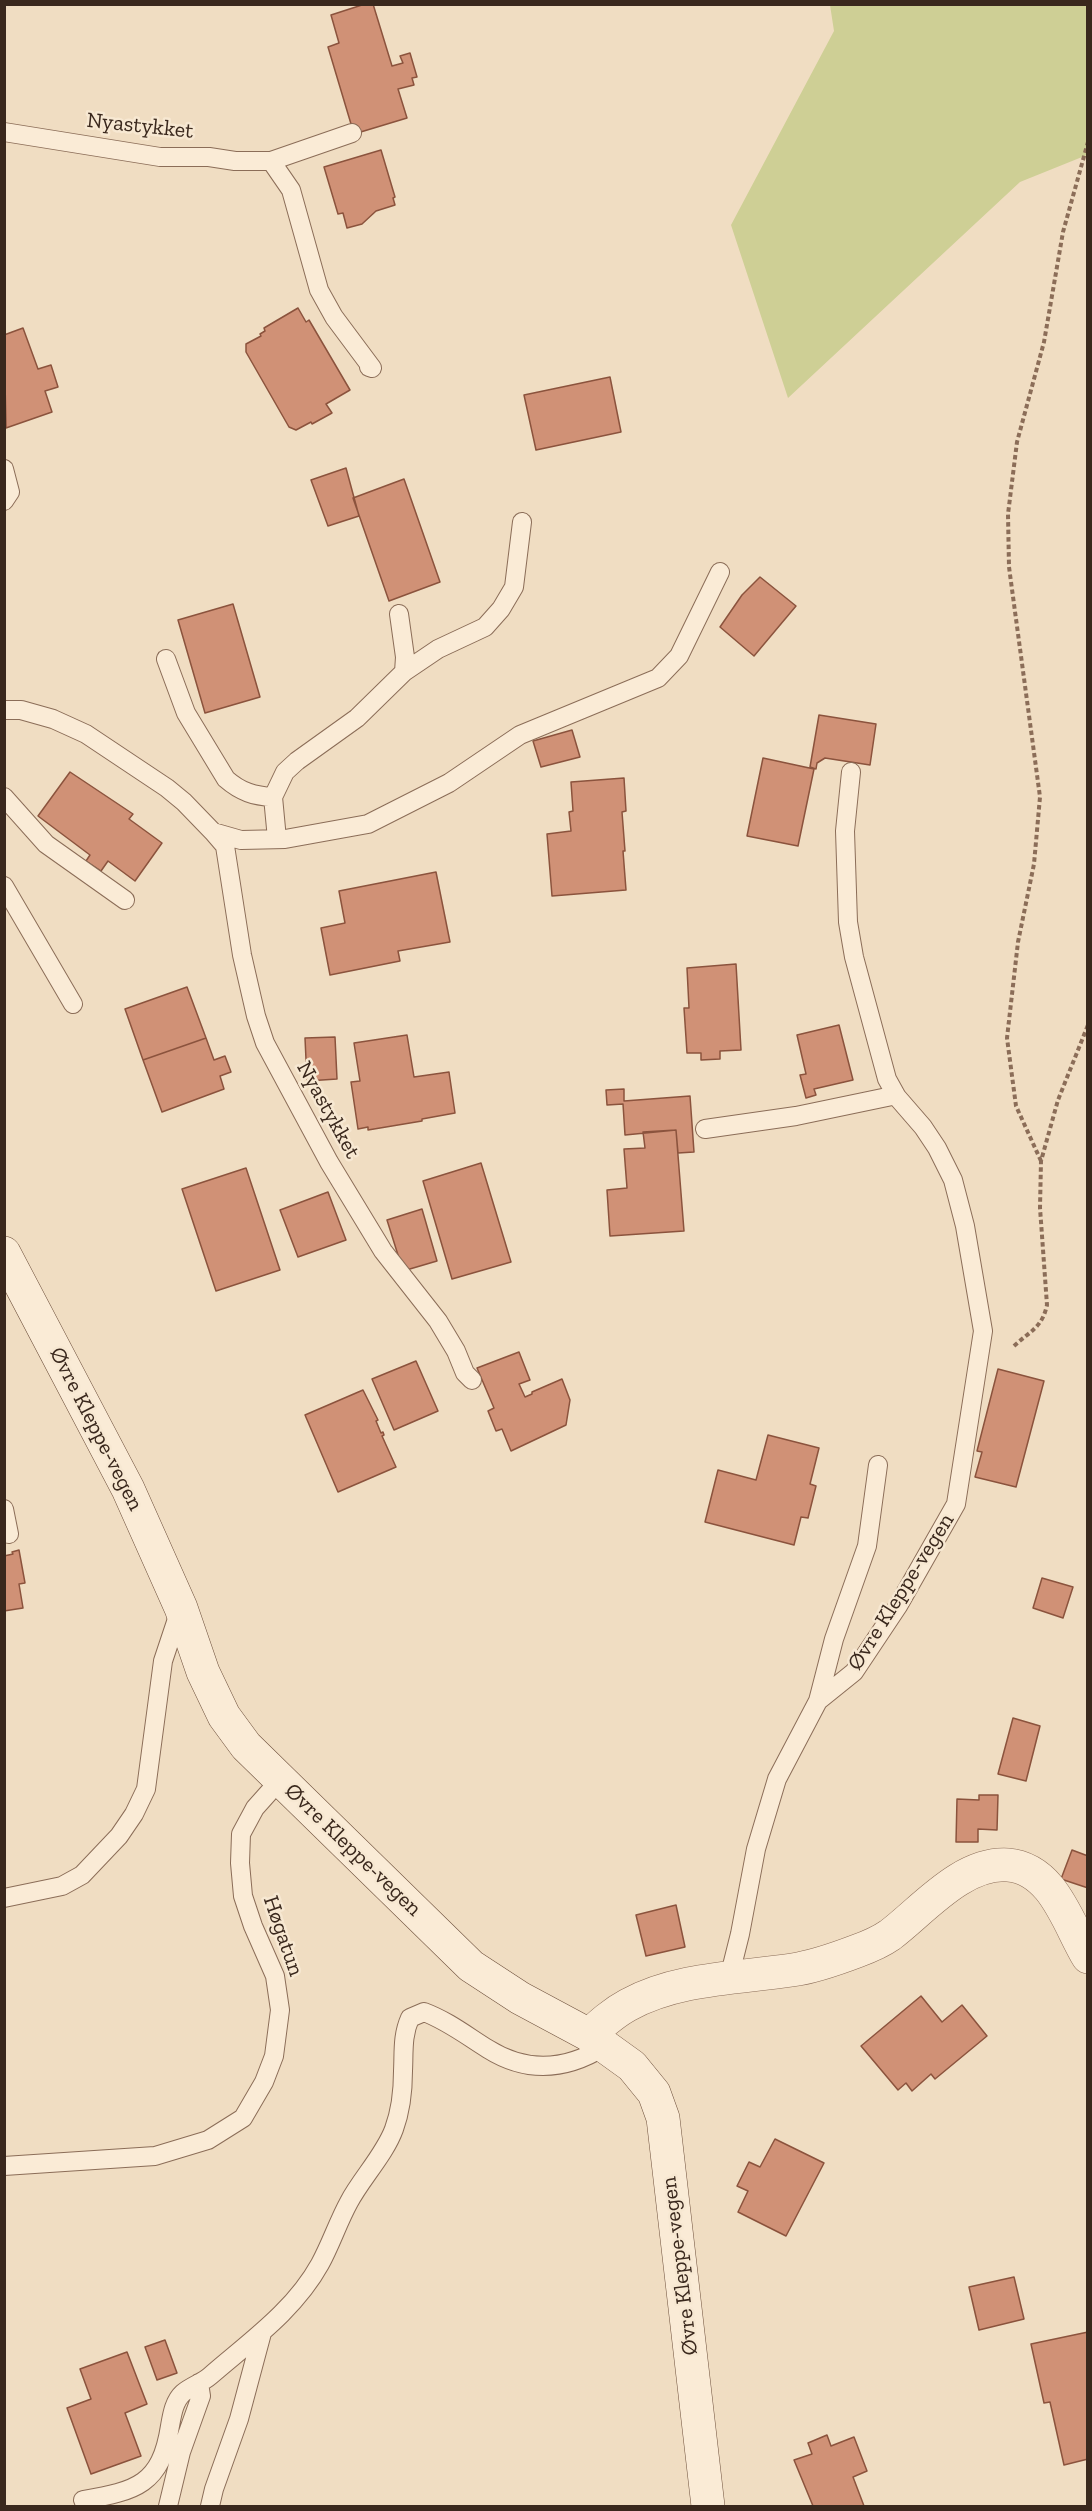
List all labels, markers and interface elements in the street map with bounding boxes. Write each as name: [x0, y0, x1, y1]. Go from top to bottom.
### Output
street label: Nyastykket: [85, 107, 195, 145]
street label: Nyastykket: [290, 1057, 366, 1163]
street label: Øvre Kleppe-vegen: [43, 1343, 149, 1515]
street label: Øvre Kleppe-vegen: [842, 1509, 960, 1675]
street label: Øvre Kleppe-vegen: [279, 1778, 427, 1922]
street label: Høgatun: [257, 1892, 309, 1980]
street label: Øvre Kleppe-vegen: [656, 2175, 704, 2357]

